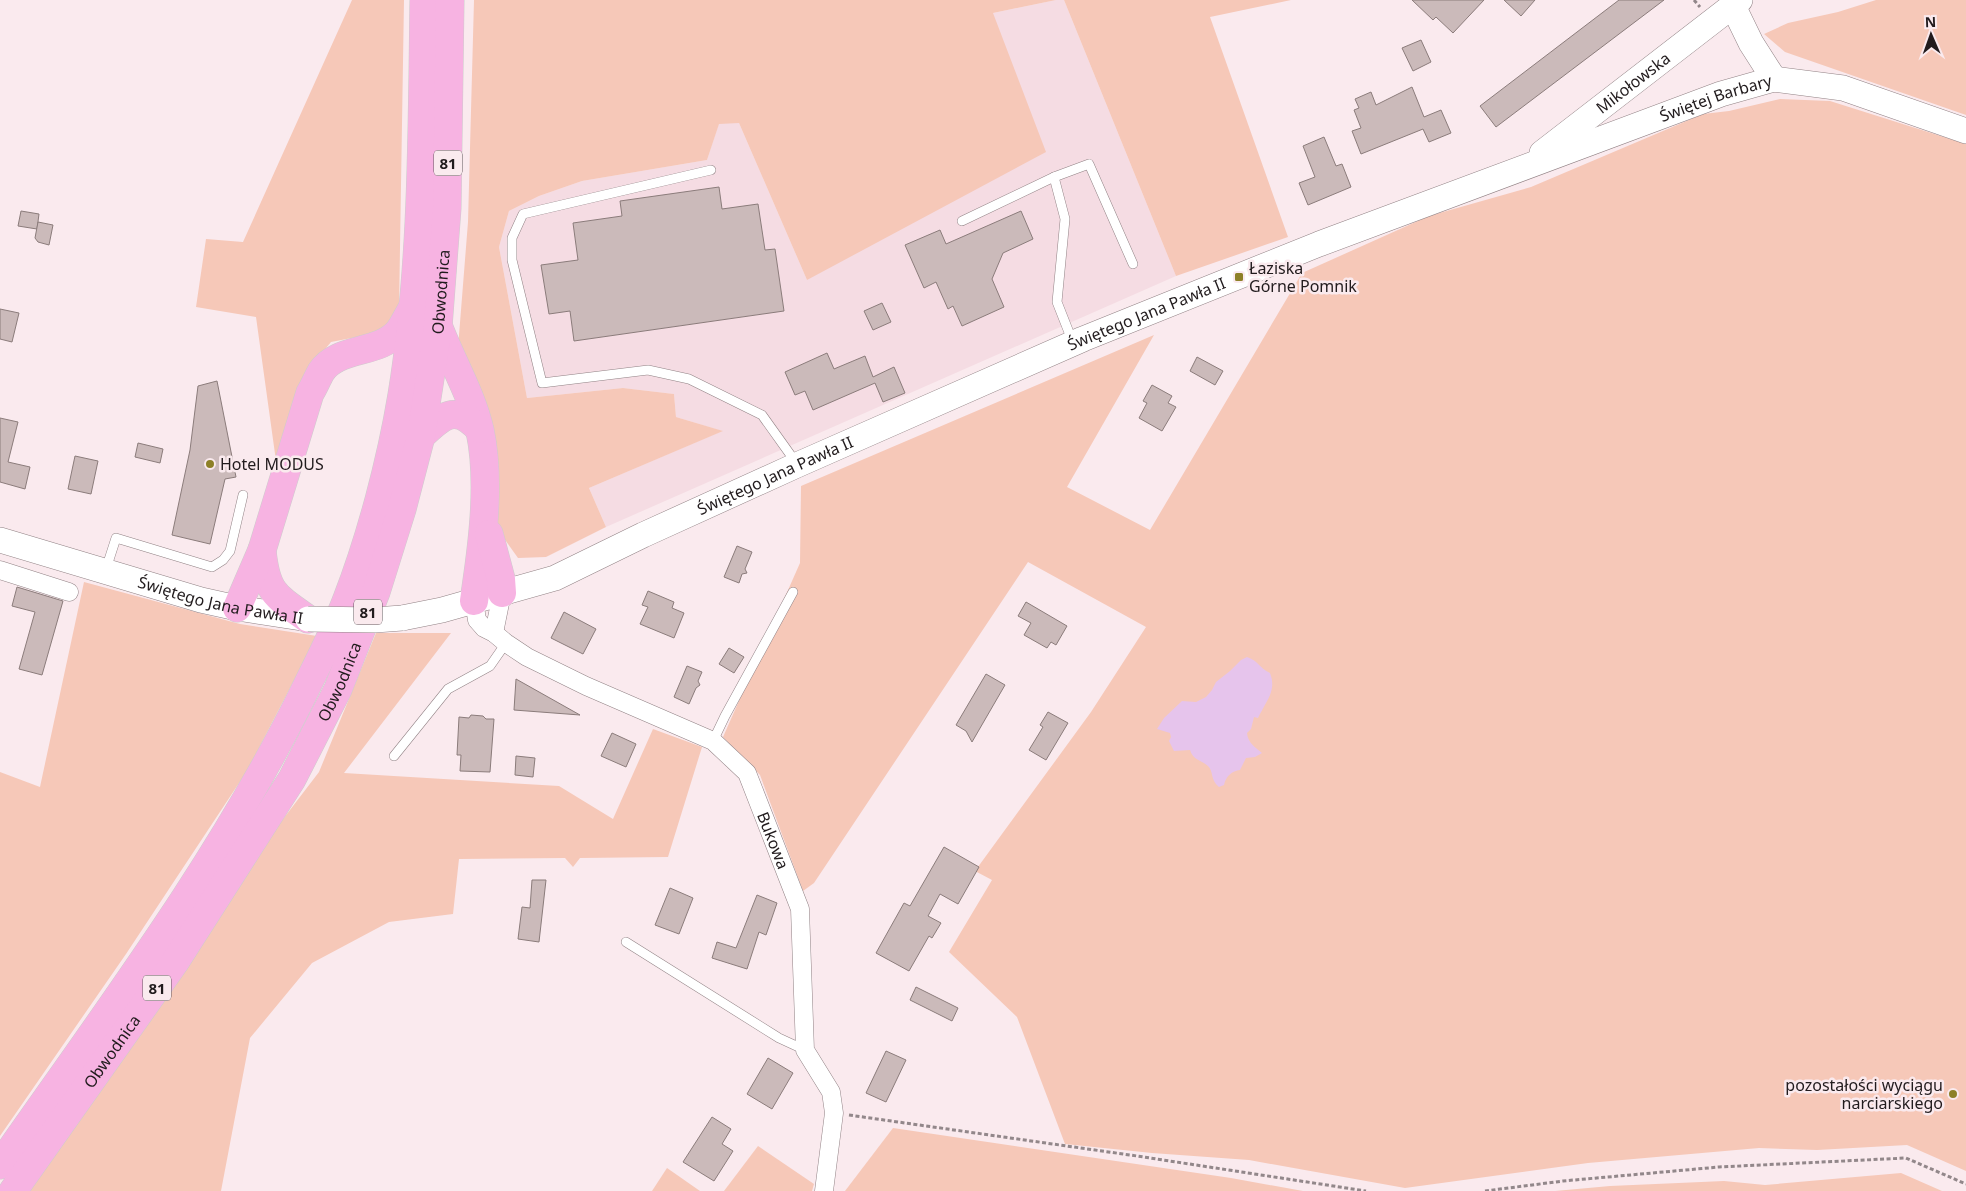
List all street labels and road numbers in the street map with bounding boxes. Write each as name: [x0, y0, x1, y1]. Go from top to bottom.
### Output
street label: Mikołowska: [1591, 47, 1675, 118]
street label: Świętej Barbary: [1656, 69, 1775, 127]
road number: 81: [434, 150, 462, 176]
street label: Obwodnica: [426, 249, 455, 336]
street label: Świętego Jana Pawła II: [1064, 272, 1229, 356]
street label: Świętego Jana Pawła II: [693, 431, 856, 520]
street label: Świętego Jana Pawła II: [135, 571, 305, 629]
road number: 81: [354, 600, 382, 624]
street label: Obwodnica: [312, 639, 366, 725]
street label: Bukowa: [752, 808, 794, 872]
road number: 81: [143, 976, 171, 1000]
street label: Obwodnica: [78, 1010, 145, 1092]

